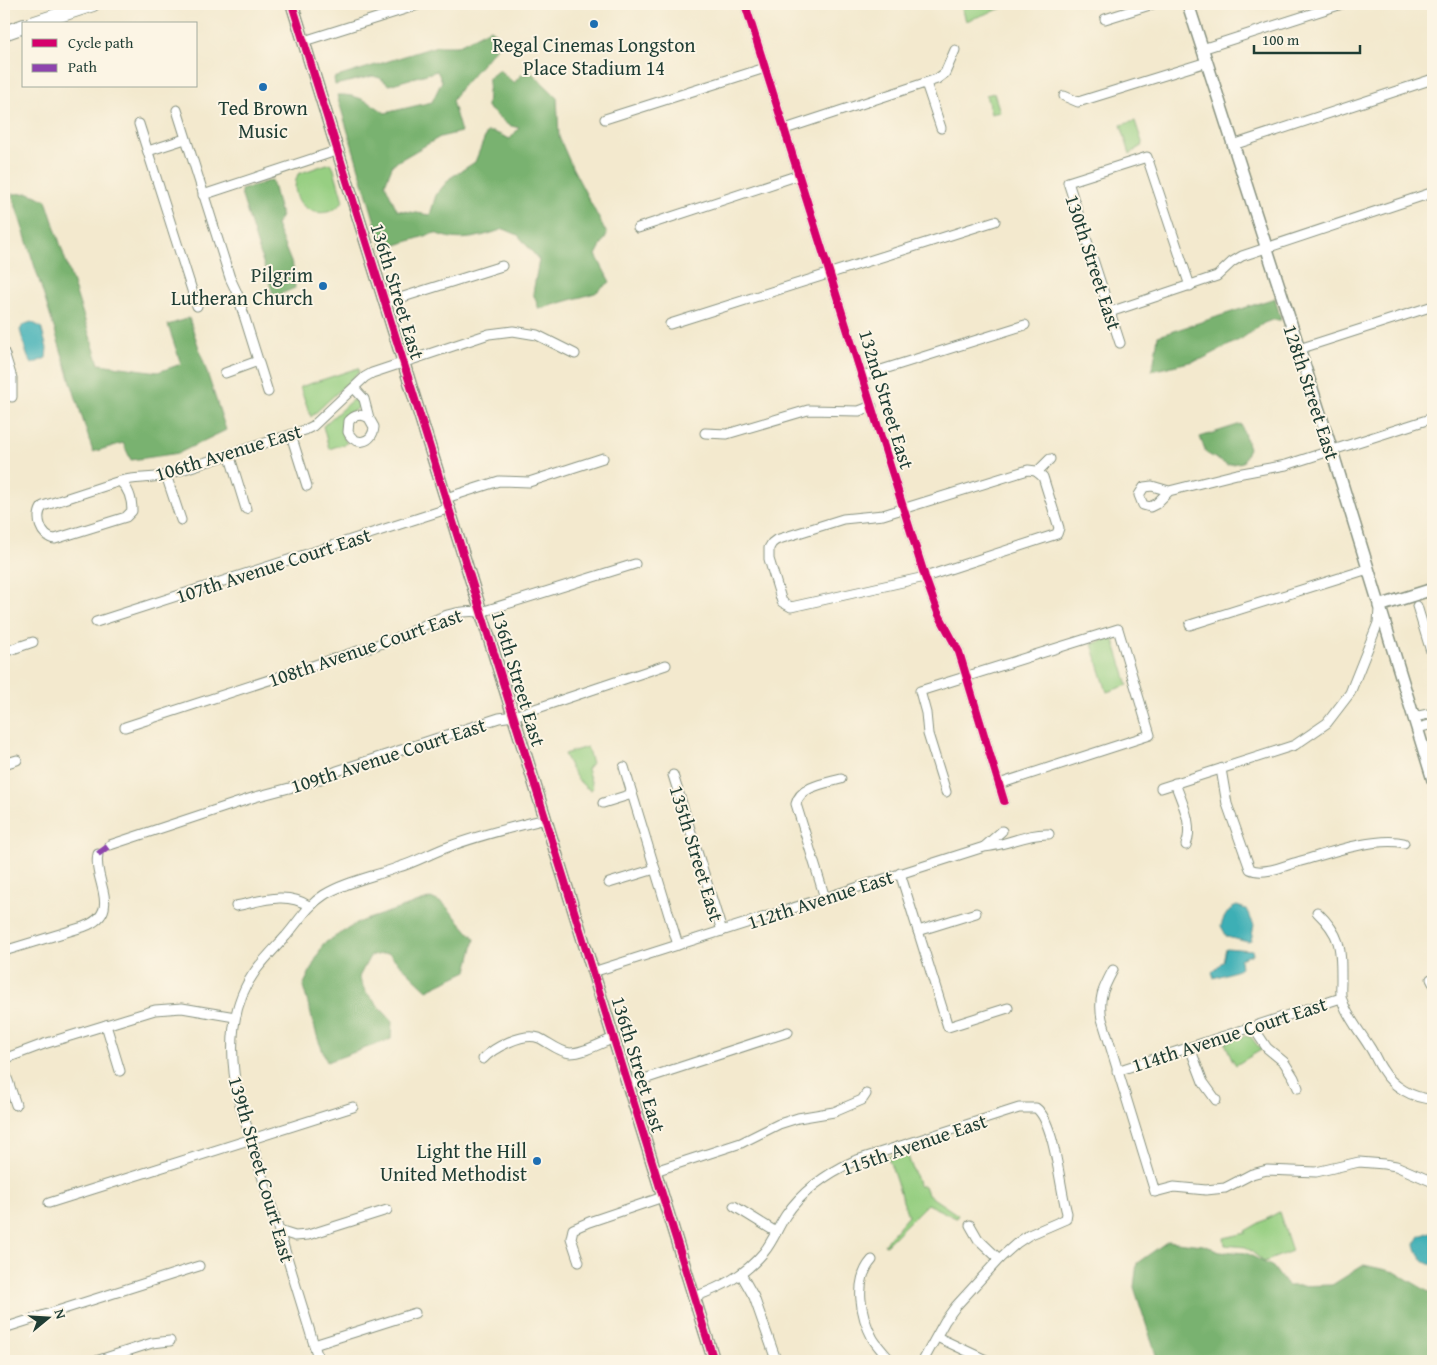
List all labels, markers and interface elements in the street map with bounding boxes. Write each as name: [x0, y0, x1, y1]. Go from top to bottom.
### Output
marker: Regal Cinemas Longston Place Stadium 14: [588, 18, 600, 30]
legend: [22, 22, 198, 88]
scale bar: [1254, 22, 1361, 54]
text: 100 m: [1262, 29, 1300, 50]
place label: Regal Cinemas Longston Place Stadium 14: [492, 30, 696, 82]
text: Cycle path: [68, 32, 134, 53]
text: Path: [68, 56, 97, 77]
marker: Ted Brown Music: [257, 81, 269, 93]
place label: Ted Brown Music: [218, 93, 308, 145]
street label: 130th Street East: [1058, 190, 1130, 334]
street label: 136th Street East: [363, 219, 433, 363]
place label: Pilgrim Lutheran Church: [171, 260, 314, 312]
marker: Pilgrim Lutheran Church: [317, 280, 329, 292]
street label: 128th Street East: [1276, 320, 1348, 464]
street label: 132nd Street East: [852, 326, 922, 472]
street label: 106th Avenue East: [151, 416, 305, 488]
street label: 107th Avenue Court East: [172, 520, 374, 610]
street label: 108th Avenue Court East: [264, 600, 466, 694]
street label: 136th Street East: [484, 606, 554, 750]
street label: 109th Avenue Court East: [287, 710, 489, 800]
street label: 135th Street East: [662, 781, 732, 925]
street label: 112th Avenue East: [743, 862, 897, 936]
street label: 114th Avenue Court East: [1128, 989, 1330, 1079]
street label: 136th Street East: [604, 992, 674, 1136]
street label: 139th Street Court East: [221, 1072, 303, 1266]
street label: 115th Avenue East: [837, 1106, 991, 1182]
place label: Light the Hill United Methodist: [380, 1136, 527, 1188]
marker: Light the Hill United Methodist: [531, 1155, 543, 1167]
north arrow: [22, 1292, 72, 1342]
text: N: [49, 1306, 72, 1322]

